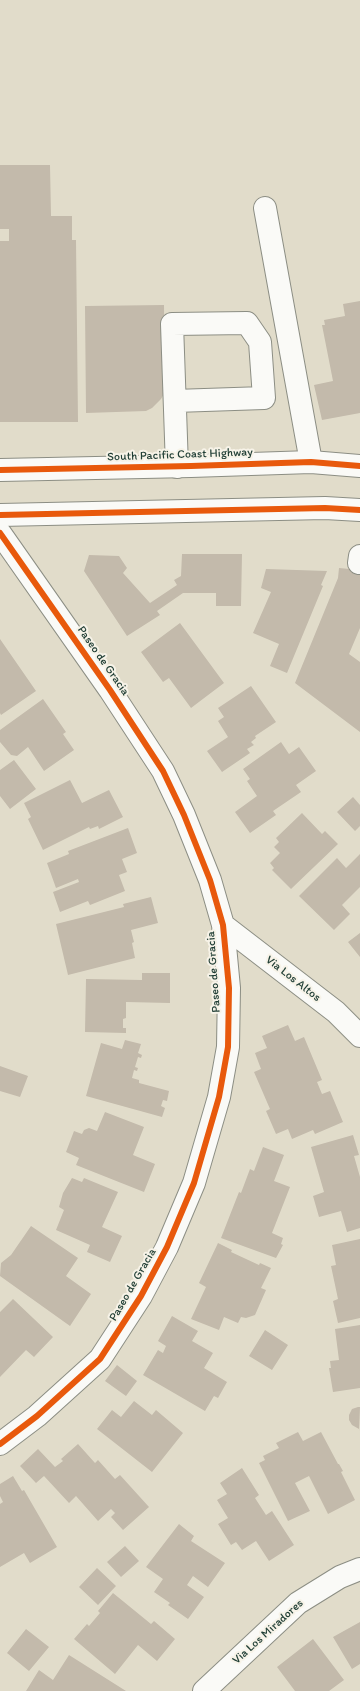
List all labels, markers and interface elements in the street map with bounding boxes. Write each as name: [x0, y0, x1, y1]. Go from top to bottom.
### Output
street label: South Pacific Coast Highway: [107, 445, 253, 465]
street label: Paseo de Gracia: [74, 623, 132, 699]
street label: Paseo de Gracia: [204, 931, 224, 1013]
street label: Via Los Altos: [263, 953, 323, 1005]
street label: Paseo de Gracia: [106, 1246, 160, 1324]
street label: Via Los Miradores: [230, 1596, 306, 1668]

